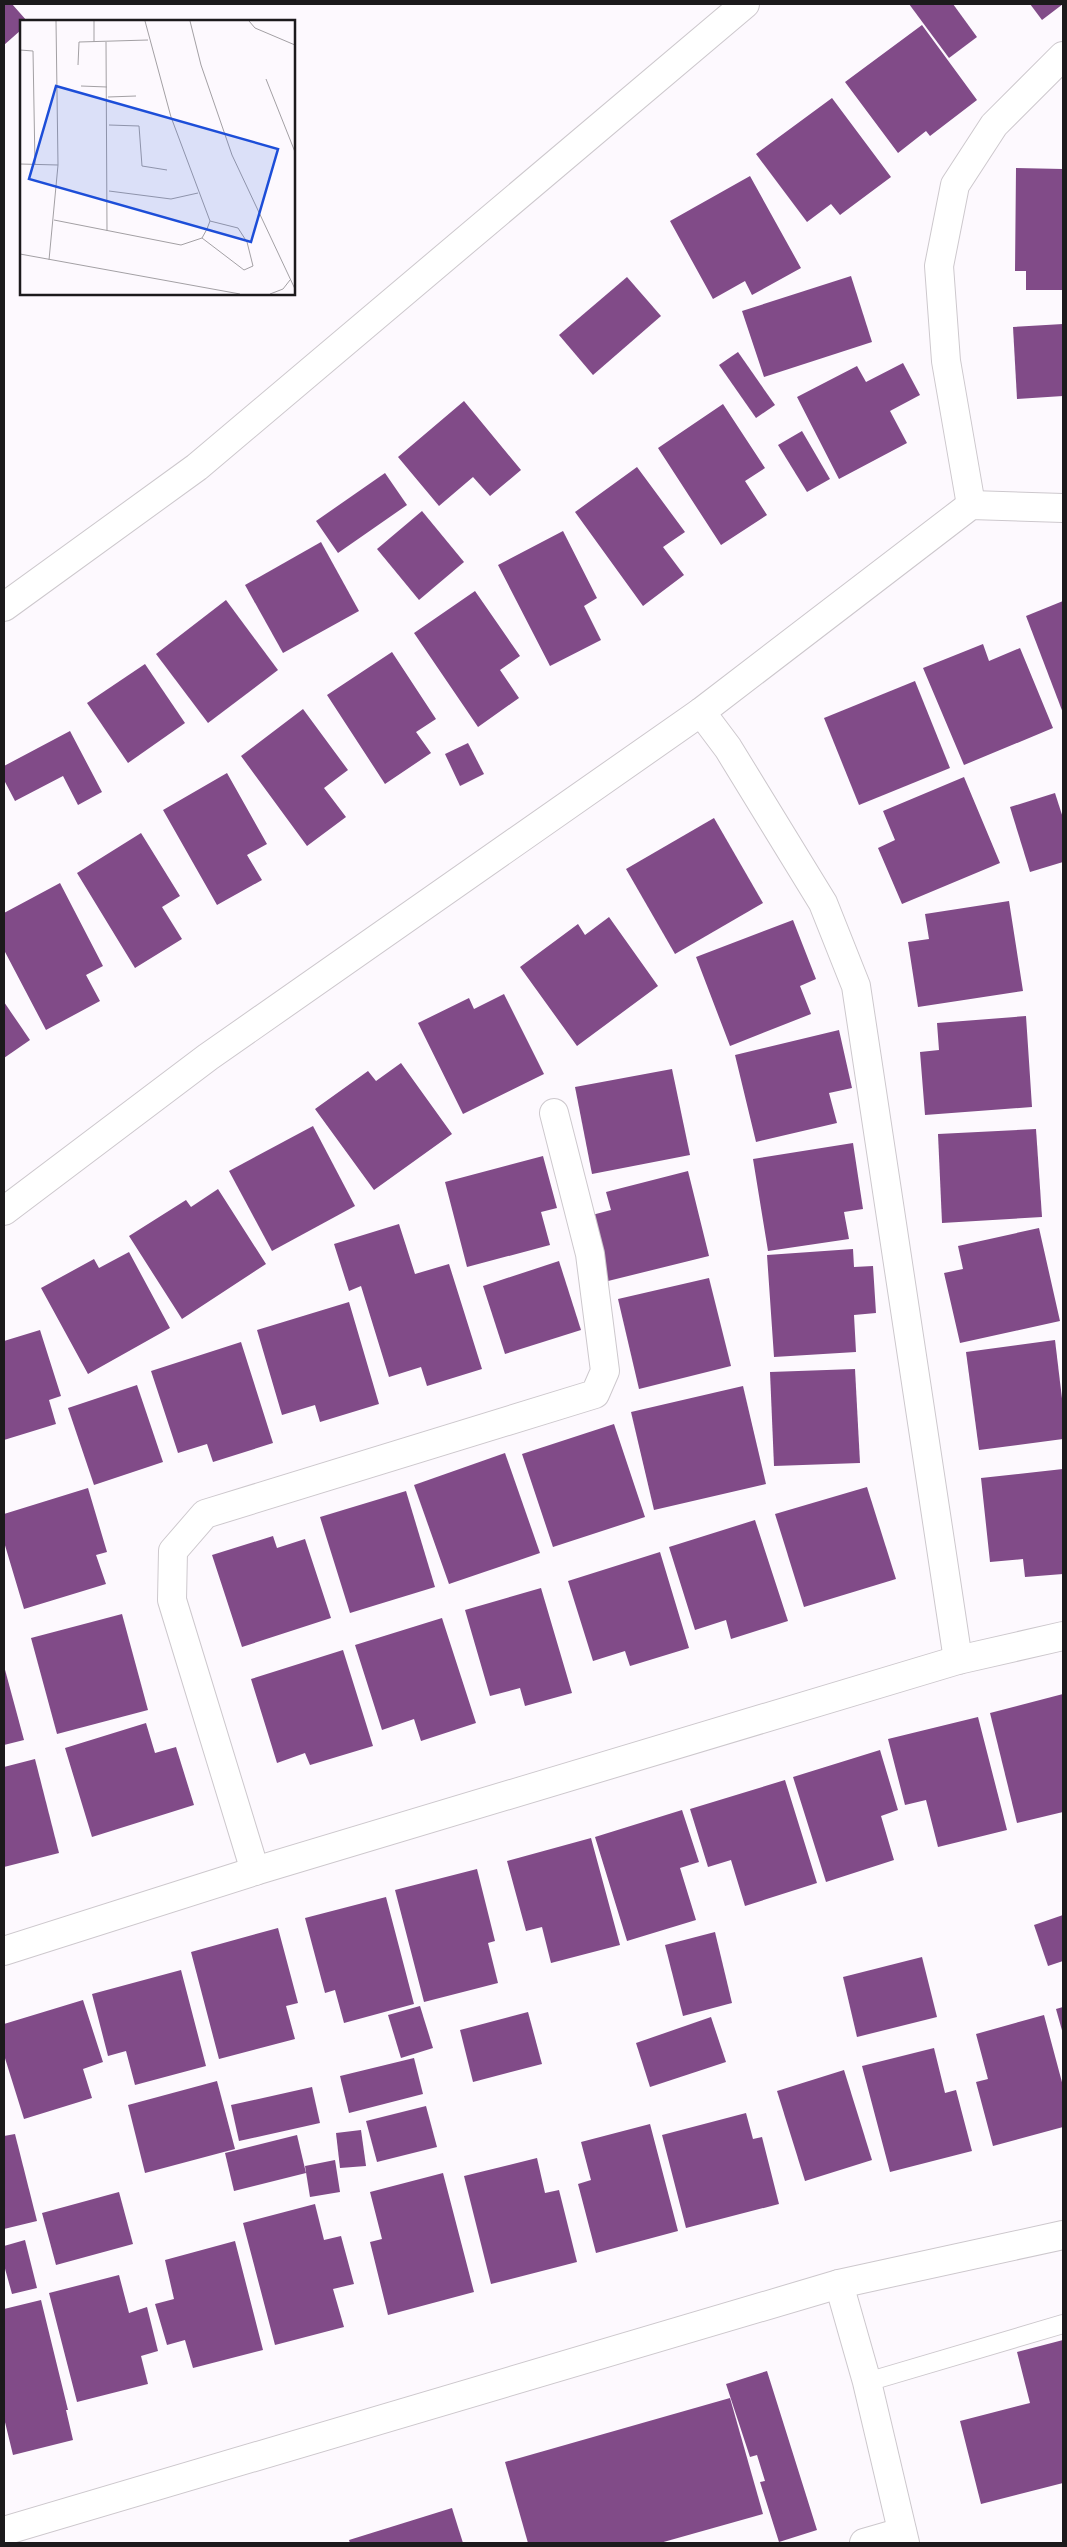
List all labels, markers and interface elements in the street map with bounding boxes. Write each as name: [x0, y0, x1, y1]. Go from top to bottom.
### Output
inset map: [20, 20, 295, 295]

